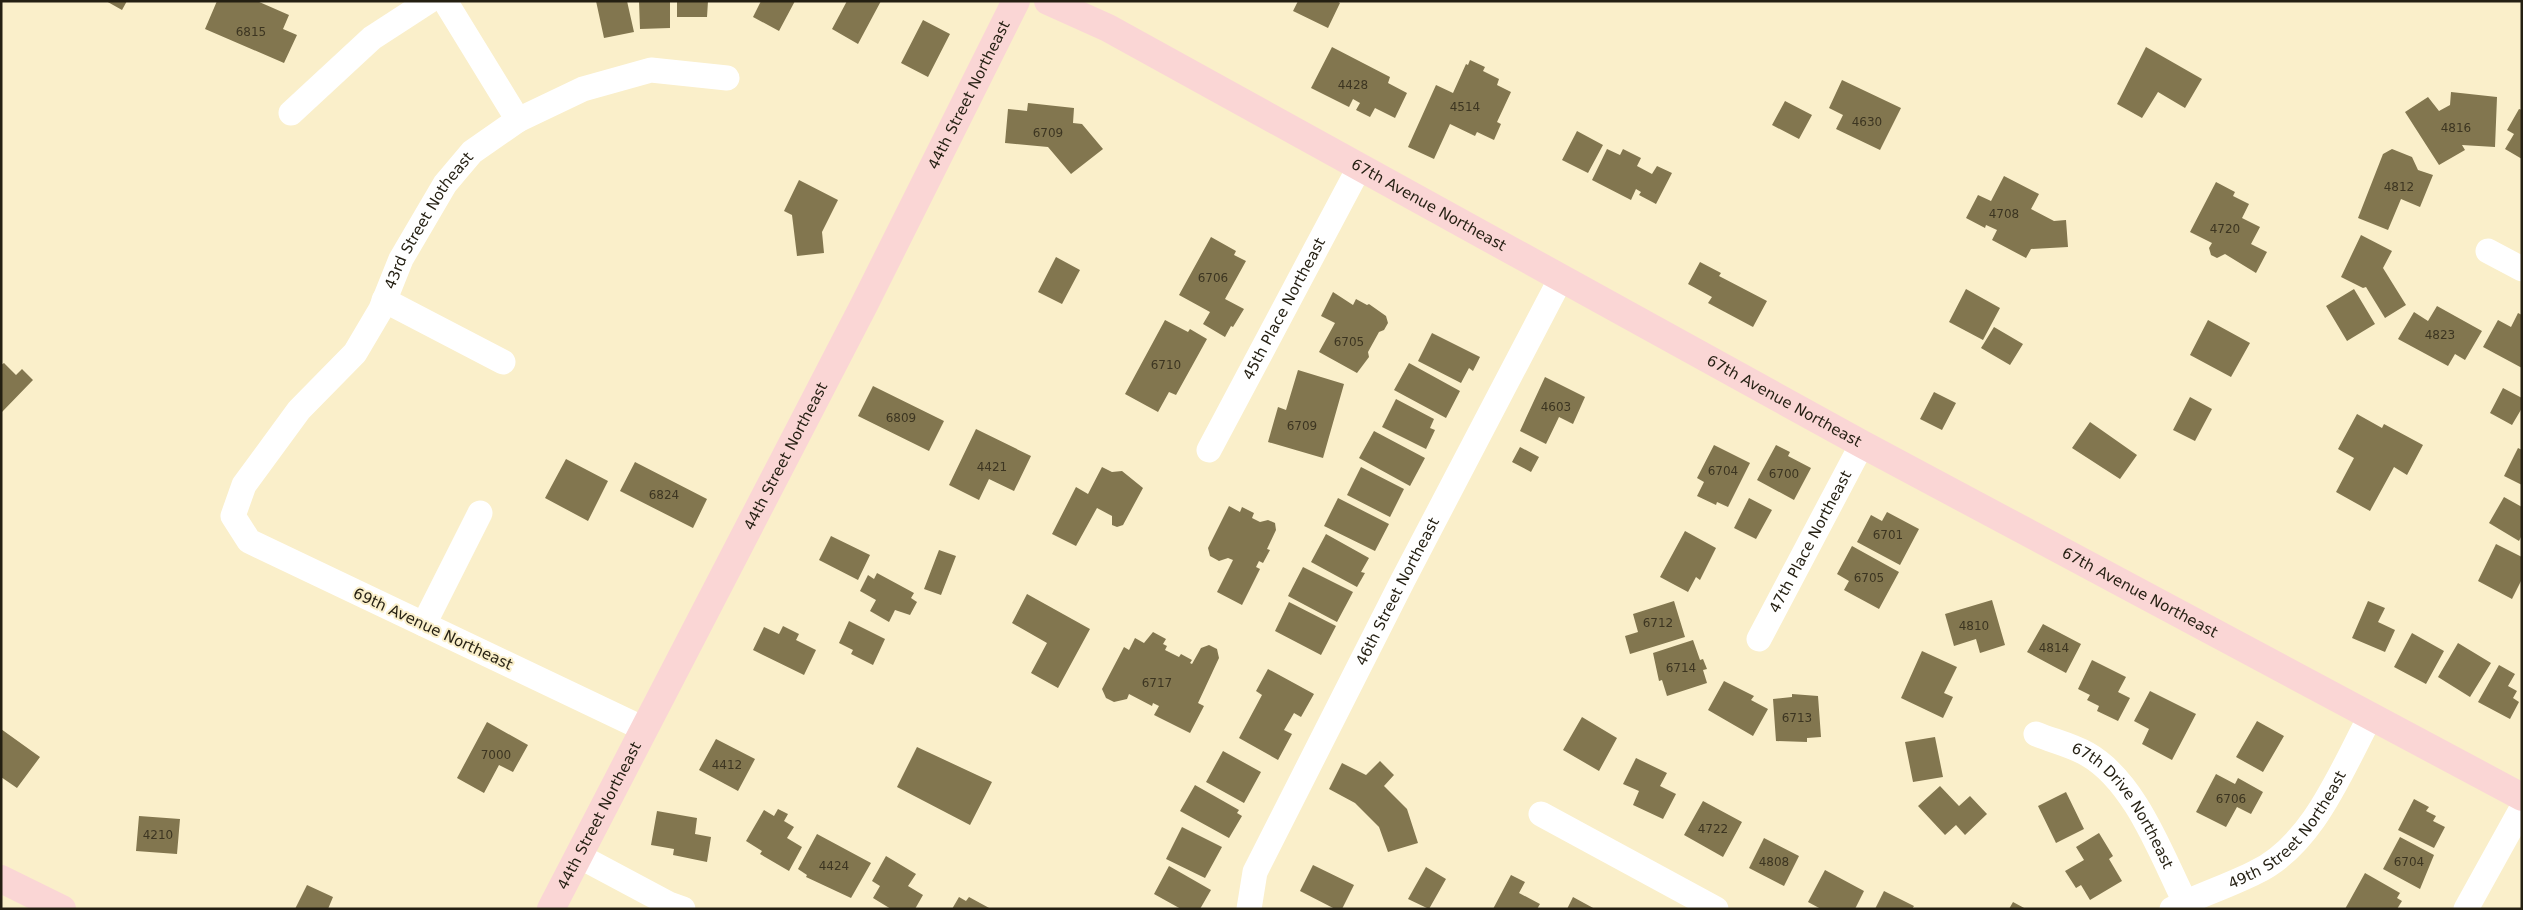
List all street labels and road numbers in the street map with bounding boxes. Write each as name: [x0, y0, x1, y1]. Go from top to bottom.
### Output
street label: 44th Street Northeast: [924, 18, 1014, 172]
street label: 43rd Street Notheast: [381, 148, 477, 292]
street label: 67th Avenue Northeast: [1348, 155, 1509, 255]
street label: 45th Place Northeast: [1239, 235, 1329, 383]
street label: 67th Avenue Northeast: [1704, 351, 1865, 451]
street label: 44th Street Northeast: [740, 379, 831, 533]
street label: 47th Place Northeast: [1765, 468, 1855, 616]
street label: 46th Street Northeast: [1352, 515, 1443, 669]
street label: 67th Avenue Northeast: [2059, 544, 2221, 642]
street label: 69th Avenue Northeast: [350, 584, 516, 674]
street label: 44th Street Northeast: [554, 739, 645, 893]
street label: 67th Drive Northeast: [2069, 739, 2177, 872]
street label: 49th Street Northeast: [2225, 768, 2350, 893]

